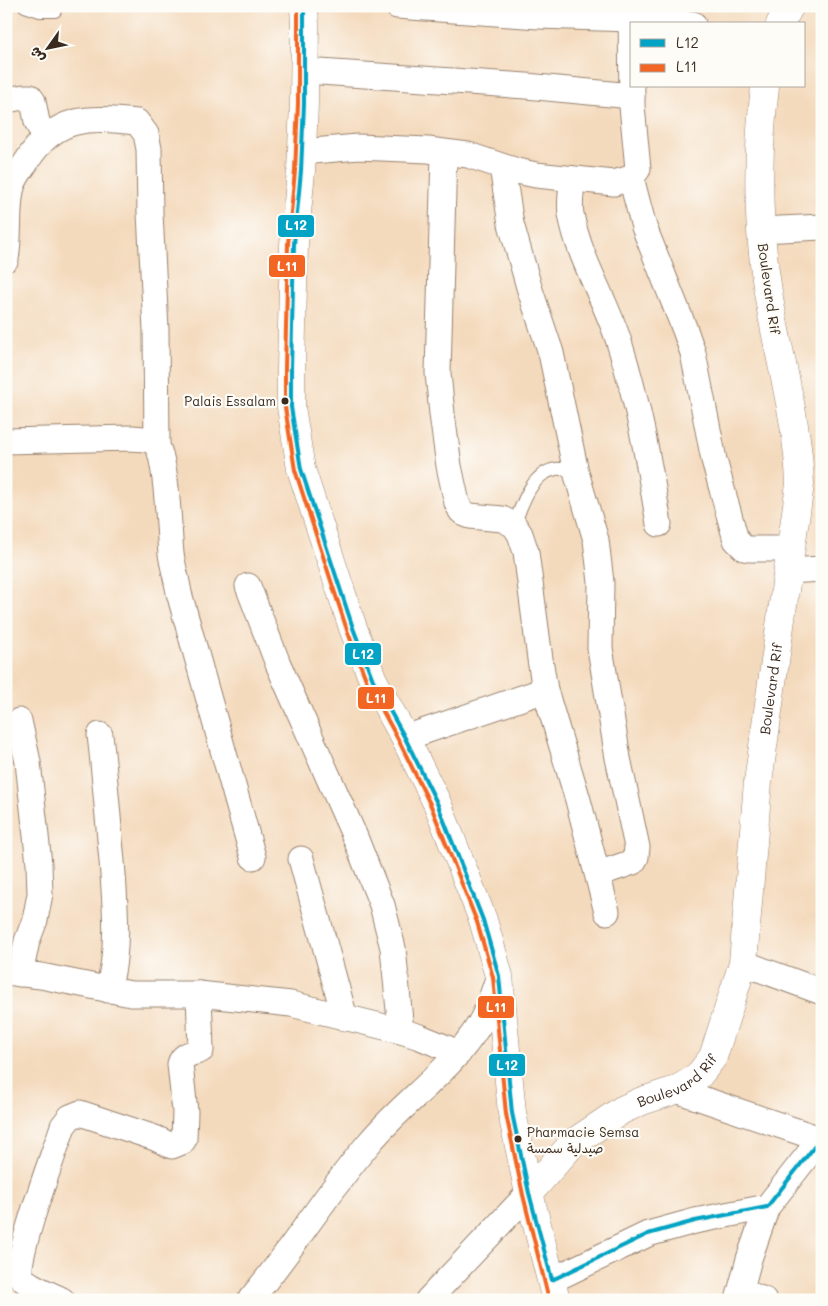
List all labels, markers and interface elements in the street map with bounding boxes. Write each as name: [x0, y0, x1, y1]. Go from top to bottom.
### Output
north arrow: [22, 22, 72, 72]
legend: [630, 22, 806, 88]
text: L12: [676, 32, 699, 52]
text: ش: [25, 44, 49, 67]
text: L11: [676, 56, 697, 76]
line badge: L12: [277, 214, 315, 238]
text: L12: [285, 215, 307, 234]
street label: Boulevard Rif: [754, 242, 785, 336]
line badge: L11: [268, 254, 306, 278]
text: L11: [277, 256, 297, 275]
place label: Palais Essalam: [184, 392, 276, 409]
marker: Palais Essalam: [280, 396, 290, 406]
street label: Boulevard Rif: [755, 641, 787, 736]
line badge: L12: [344, 642, 382, 666]
text: L12: [352, 644, 374, 663]
line badge: L11: [357, 686, 395, 710]
text: L11: [366, 688, 386, 707]
line badge: L11: [477, 995, 515, 1019]
text: L11: [486, 997, 506, 1016]
street label: Boulevard Rif: [634, 1049, 721, 1111]
line badge: L12: [488, 1053, 526, 1077]
text: L12: [496, 1055, 518, 1074]
place label: Pharmacie Semsa صيدلية سمسة: [527, 1123, 639, 1157]
marker: Pharmacie Semsa صيدلية سمسة: [513, 1134, 523, 1144]

